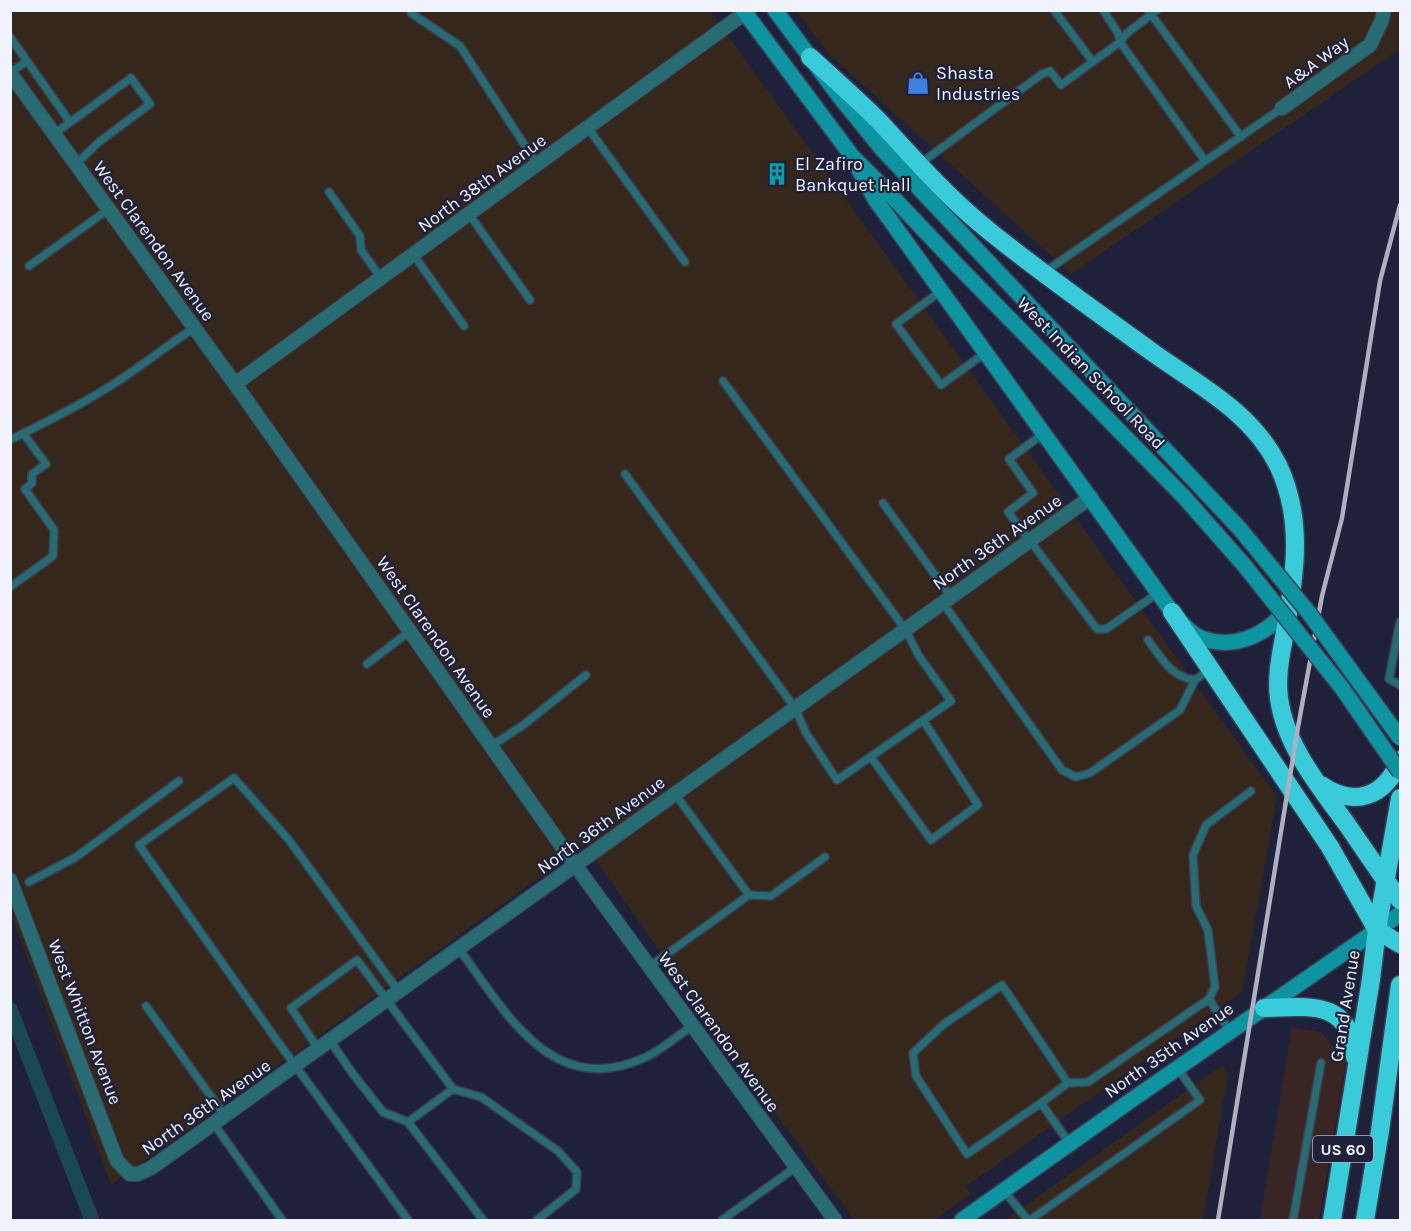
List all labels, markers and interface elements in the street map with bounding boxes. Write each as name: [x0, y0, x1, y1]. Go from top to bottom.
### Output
street label: A&A Way: [1279, 31, 1353, 93]
place label: Shasta Industries: [936, 62, 1020, 105]
shop icon: Shasta Industries: [905, 70, 931, 96]
street label: North 38th Avenue: [413, 129, 551, 237]
place label: El Zafiro Bankquet Hall: [795, 153, 911, 196]
street label: West Clarendon Avenue: [88, 157, 220, 325]
building icon: El Zafiro Bankquet Hall: [764, 161, 790, 187]
street label: West Indian School Road: [1012, 292, 1170, 454]
street label: North 36th Avenue: [928, 489, 1066, 595]
street label: West Clarendon Avenue: [372, 552, 500, 722]
street label: North 36th Avenue: [533, 771, 669, 879]
street label: West Whitton Avenue: [43, 936, 127, 1108]
street label: West Clarendon Avenue: [653, 948, 785, 1116]
street label: Grand Avenue: [1325, 948, 1365, 1064]
street label: North 35th Avenue: [1100, 997, 1238, 1103]
street label: North 36th Avenue: [137, 1054, 275, 1160]
road number: US 60: [1313, 1136, 1373, 1162]

